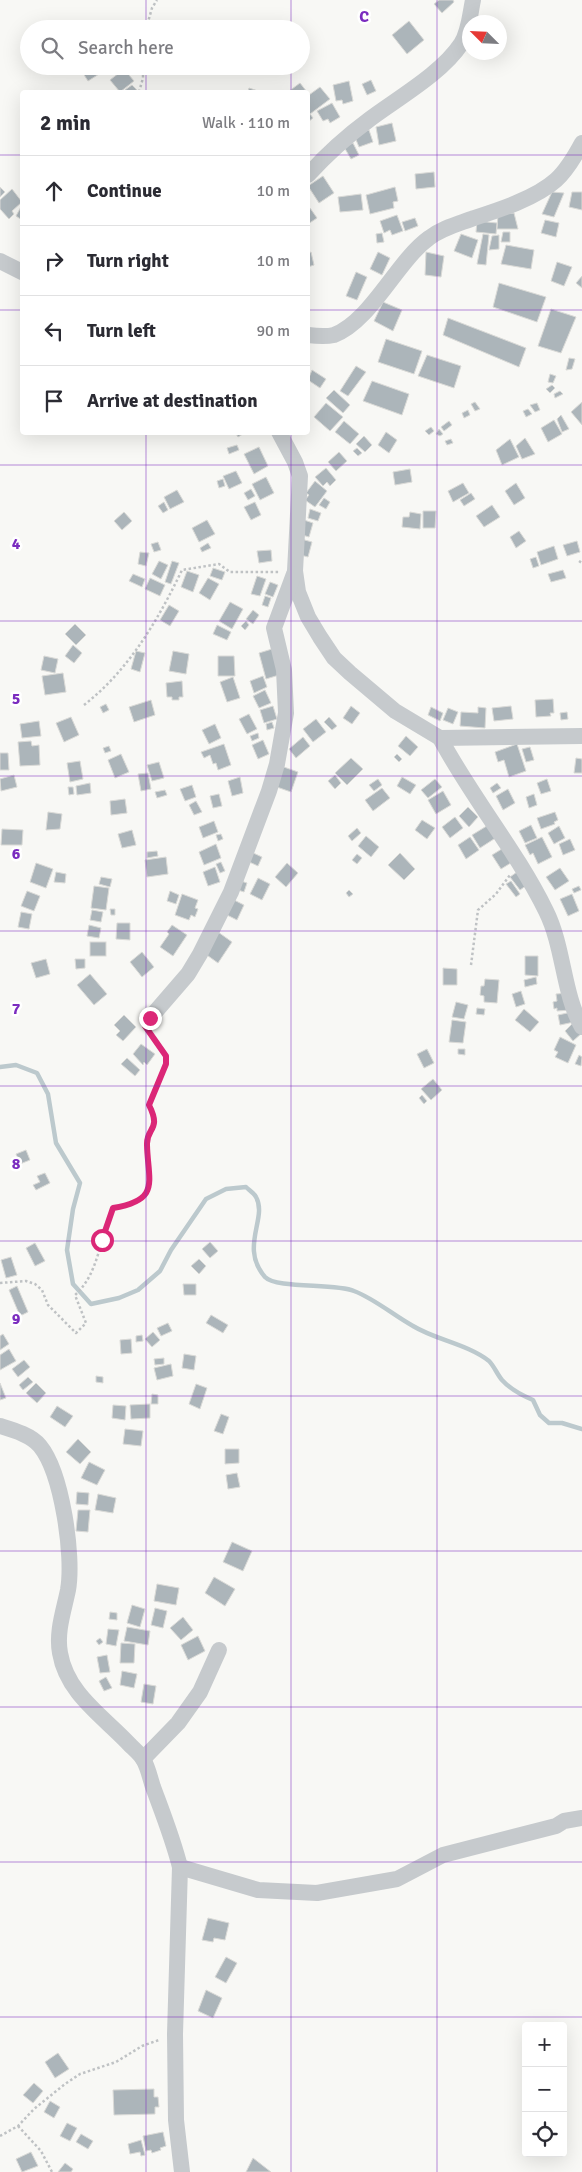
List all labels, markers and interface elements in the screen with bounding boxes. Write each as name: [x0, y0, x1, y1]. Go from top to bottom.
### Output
text: C: [359, 7, 369, 27]
north arrow: [462, 15, 507, 60]
search box: [20, 20, 310, 75]
icon: search: [38, 34, 66, 62]
text: Search here: [78, 36, 174, 60]
text: 2 min: [40, 110, 91, 136]
text: Walk · 110 m: [202, 113, 290, 133]
icon: ahead: [40, 177, 68, 205]
text: Continue: [87, 179, 162, 203]
text: 10 m: [256, 181, 290, 201]
icon: right: [40, 247, 68, 275]
text: Turn right: [87, 249, 169, 273]
text: 10 m: [256, 251, 290, 271]
icon: left: [40, 317, 68, 345]
text: Turn left: [87, 319, 156, 343]
text: 90 m: [256, 321, 290, 341]
icon: arrive: [40, 387, 68, 415]
text: Arrive at destination: [87, 389, 258, 413]
text: 4: [12, 534, 21, 554]
text: 5: [12, 689, 20, 709]
text: 6: [12, 844, 21, 864]
text: 7: [12, 999, 21, 1019]
route end: [139, 1007, 162, 1030]
text: 8: [12, 1154, 21, 1174]
route start: [91, 1229, 114, 1252]
text: 9: [12, 1309, 21, 1329]
map controls: [522, 2022, 567, 2157]
button: +: [522, 2022, 567, 2067]
button: −: [522, 2067, 567, 2112]
button: locate: [522, 2112, 567, 2157]

